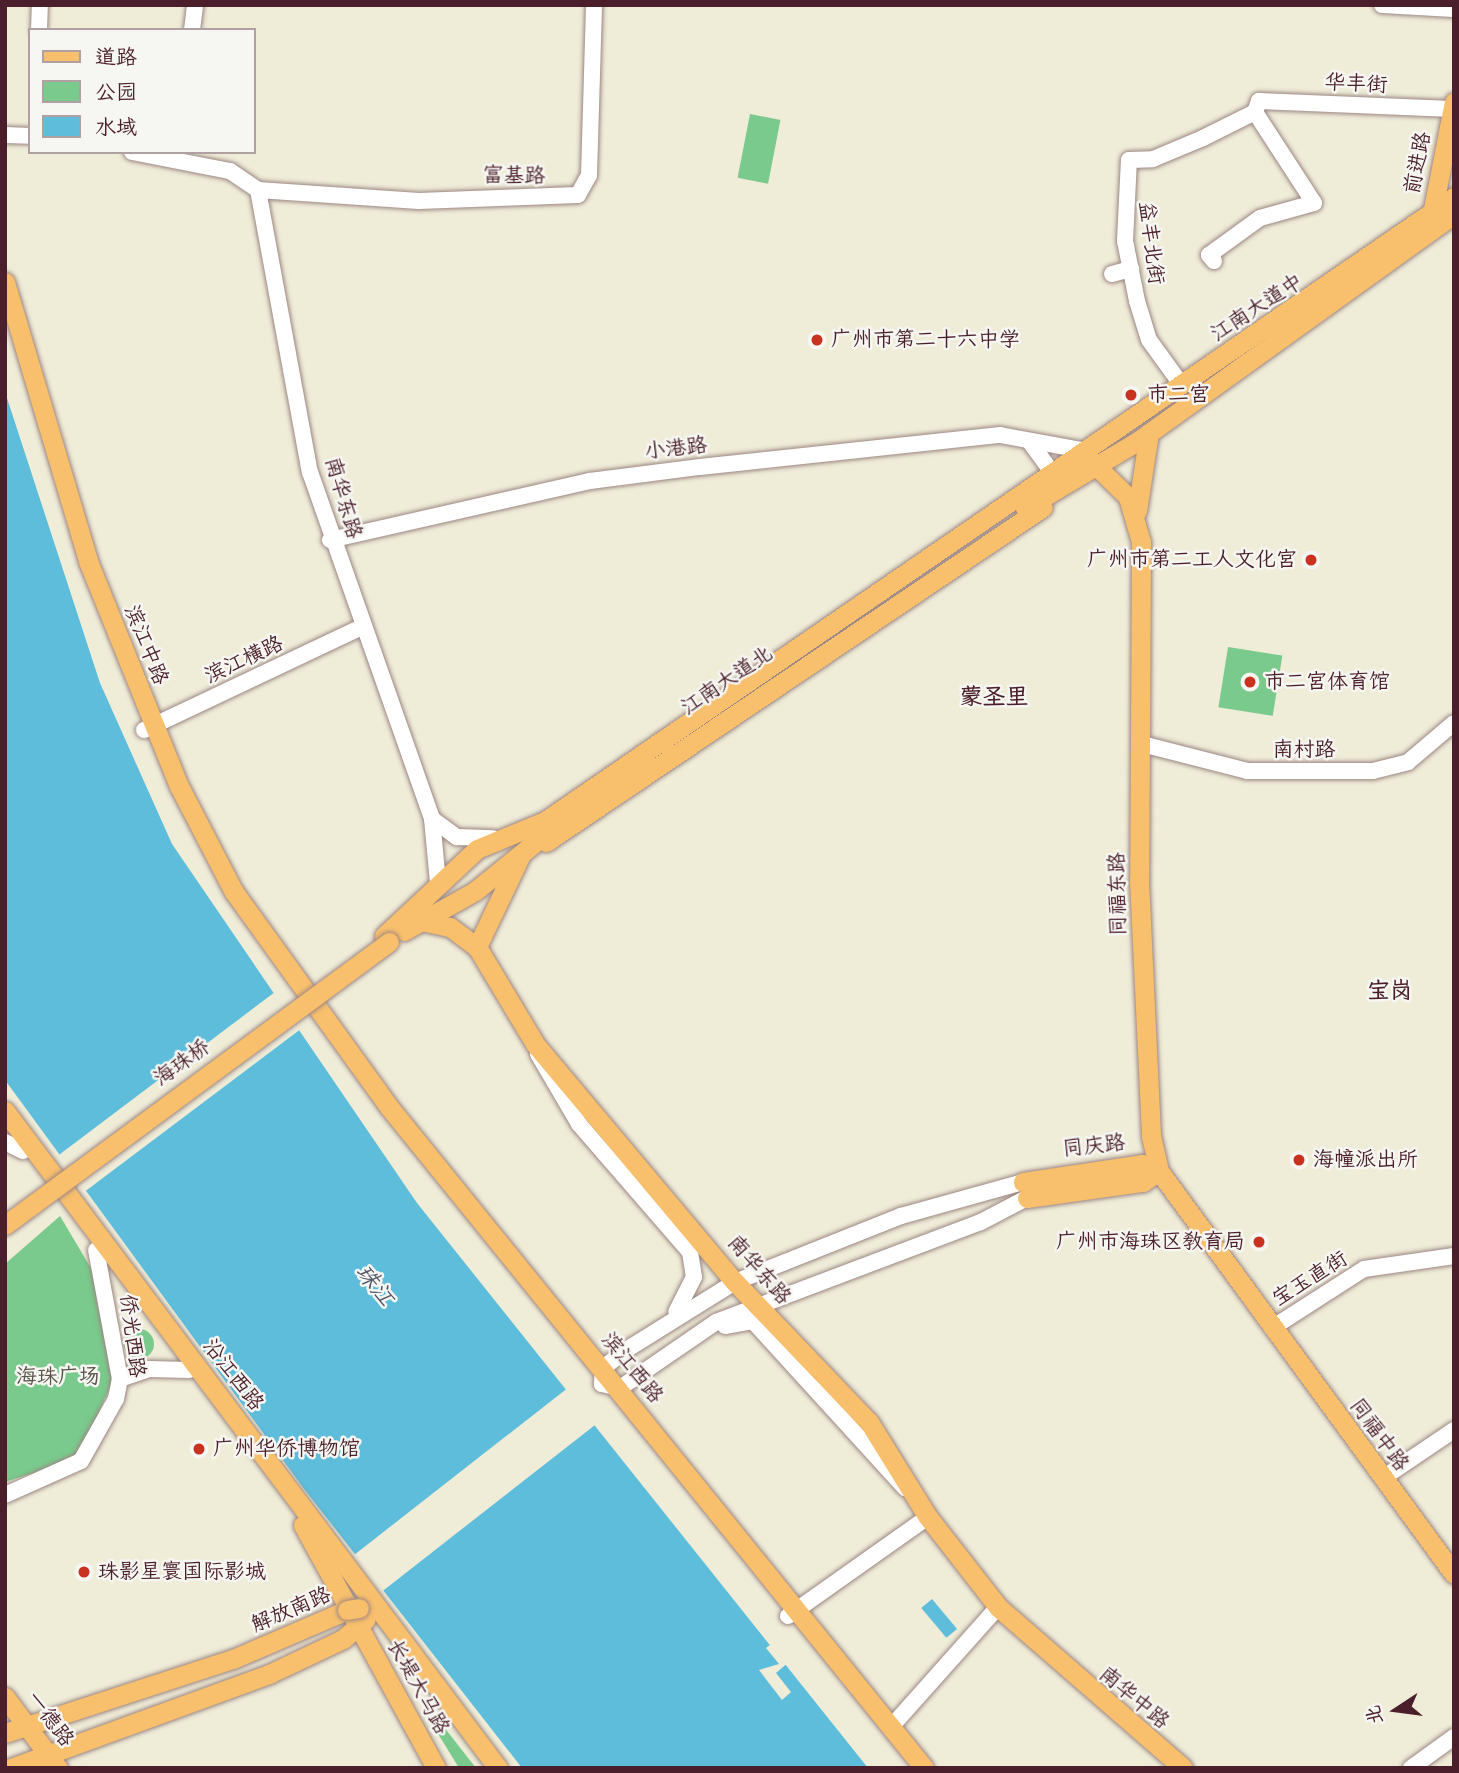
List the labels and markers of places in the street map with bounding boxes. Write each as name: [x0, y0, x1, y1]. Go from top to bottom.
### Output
place label: 广州市第二十六中学: [831, 327, 1020, 353]
marker: 广州市第二十六中学: [809, 332, 825, 348]
place label: 市二宫: [1147, 382, 1210, 408]
marker: 市二宫: [1121, 385, 1141, 405]
place label: 广州市第二工人文化宫: [1087, 547, 1297, 573]
marker: 广州市第二工人文化宫: [1303, 552, 1319, 568]
place label: 市二宫体育馆: [1264, 669, 1390, 695]
marker: 市二宫体育馆: [1242, 674, 1258, 690]
place label: 海幢派出所: [1313, 1147, 1418, 1173]
marker: 海幢派出所: [1291, 1152, 1307, 1168]
place label: 广州市海珠区教育局: [1056, 1229, 1245, 1255]
marker: 广州市海珠区教育局: [1251, 1234, 1267, 1250]
place label: 广州华侨博物馆: [213, 1436, 360, 1462]
marker: 广州华侨博物馆: [191, 1441, 207, 1457]
place label: 珠影星寰国际影城: [98, 1559, 266, 1585]
marker: 珠影星寰国际影城: [76, 1564, 92, 1580]

